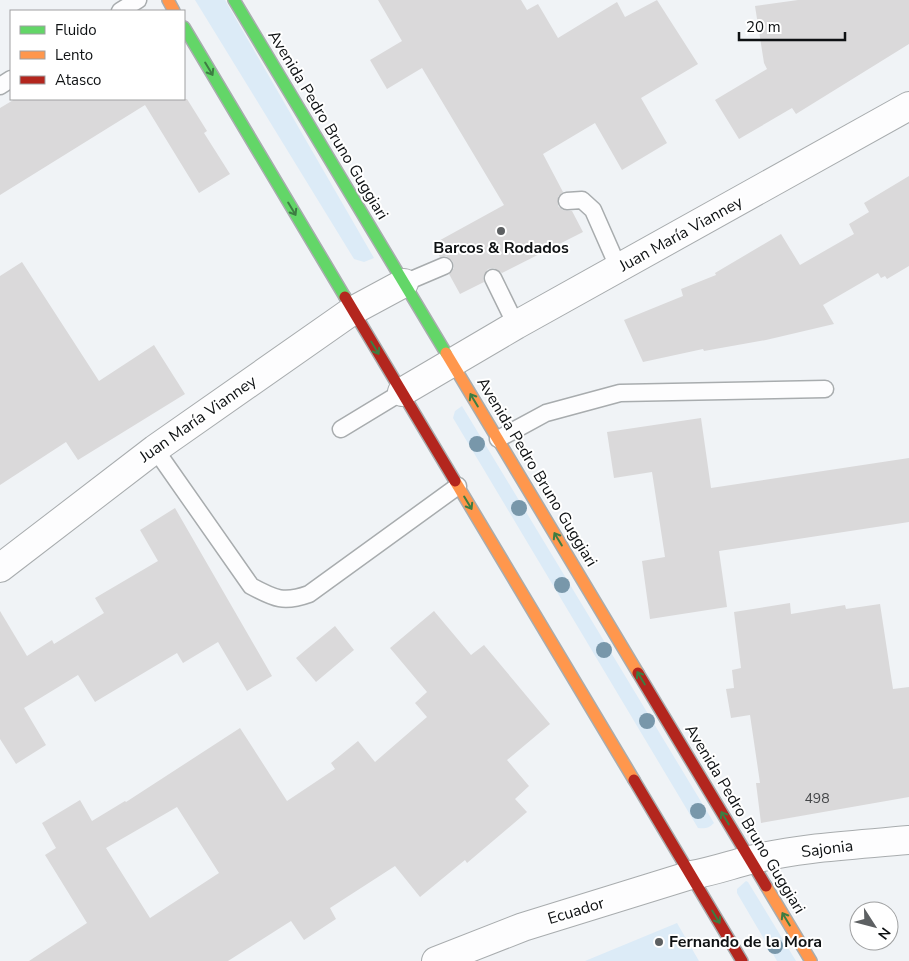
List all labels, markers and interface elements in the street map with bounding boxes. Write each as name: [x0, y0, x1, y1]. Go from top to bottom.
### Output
legend: [10, 10, 185, 100]
scale bar: [739, 10, 845, 42]
text: 20 m: [746, 17, 781, 37]
text: Fluido: [55, 20, 97, 40]
street label: Avenida Pedro Bruno Guggiari: [263, 26, 393, 224]
text: Lento: [55, 45, 93, 65]
one-way arrow: [204, 61, 214, 76]
text: Atasco: [55, 70, 101, 90]
street label: Juan María Vianney: [614, 191, 747, 278]
one-way arrow: [287, 201, 297, 215]
marker: Barcos & Rodados: [495, 225, 507, 237]
place label: Barcos & Rodados: [433, 237, 569, 259]
one-way arrow: [370, 341, 380, 355]
street label: Juan María Vianney: [134, 370, 261, 468]
street label: Avenida Pedro Bruno Guggiari: [472, 373, 602, 571]
one-way arrow: [469, 393, 479, 407]
one-way arrow: [463, 495, 473, 509]
one-way arrow: [552, 533, 562, 547]
one-way arrow: [636, 672, 646, 686]
street label: Avenida Pedro Bruno Guggiari: [680, 720, 810, 918]
house number: 498: [804, 789, 830, 808]
one-way arrow: [719, 811, 729, 825]
street label: Sajonia: [800, 835, 854, 863]
street label: Ecuador: [545, 892, 607, 930]
north arrow: [849, 901, 899, 951]
one-way arrow: [711, 909, 721, 923]
one-way arrow: [781, 913, 791, 927]
text: N: [873, 924, 895, 943]
place label: Fernando de la Mora: [669, 931, 822, 953]
marker: Fernando de la Mora: [653, 936, 665, 948]

